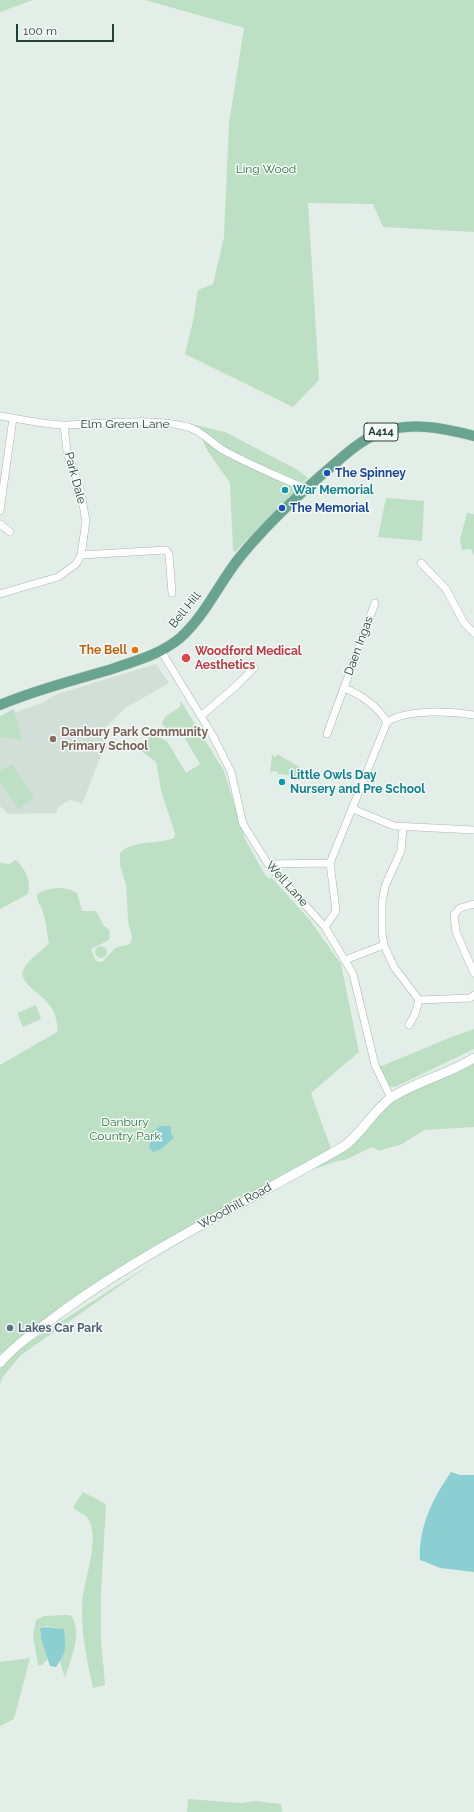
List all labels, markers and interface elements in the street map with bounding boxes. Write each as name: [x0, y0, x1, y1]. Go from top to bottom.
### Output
scale bar: [18, 16, 116, 42]
text: 100 m: [23, 24, 57, 38]
park label: Ling Wood: [236, 162, 296, 176]
street label: Elm Green Lane: [81, 417, 169, 431]
road number: A414: [364, 423, 398, 441]
street label: Park Dale: [61, 451, 89, 505]
place label: The Spinney: [335, 466, 406, 480]
marker: The Spinney: [322, 468, 332, 478]
place label: War Memorial: [293, 483, 374, 497]
marker: War Memorial: [280, 485, 290, 495]
place label: The Memorial: [290, 501, 369, 515]
marker: The Memorial: [277, 503, 287, 513]
street label: Bell Hill: [166, 589, 204, 631]
street label: Daen Ingas: [342, 614, 376, 678]
place label: The Bell: [79, 643, 127, 657]
place label: Woodford Medical Aesthetics: [195, 644, 302, 672]
marker: The Bell: [130, 645, 140, 655]
marker: Woodford Medical Aesthetics: [180, 652, 192, 664]
place label: Danbury Park Community Primary School: [61, 725, 208, 753]
marker: Danbury Park Community Primary School: [48, 734, 58, 744]
place label: Little Owls Day Nursery and Pre School: [290, 768, 425, 796]
marker: Little Owls Day Nursery and Pre School: [277, 777, 287, 787]
street label: Well Lane: [263, 858, 311, 910]
park label: Danbury Country Park: [89, 1115, 161, 1143]
street label: Woodhill Road: [196, 1180, 274, 1232]
place label: Lakes Car Park: [18, 1321, 103, 1335]
marker: Lakes Car Park: [5, 1323, 15, 1333]

